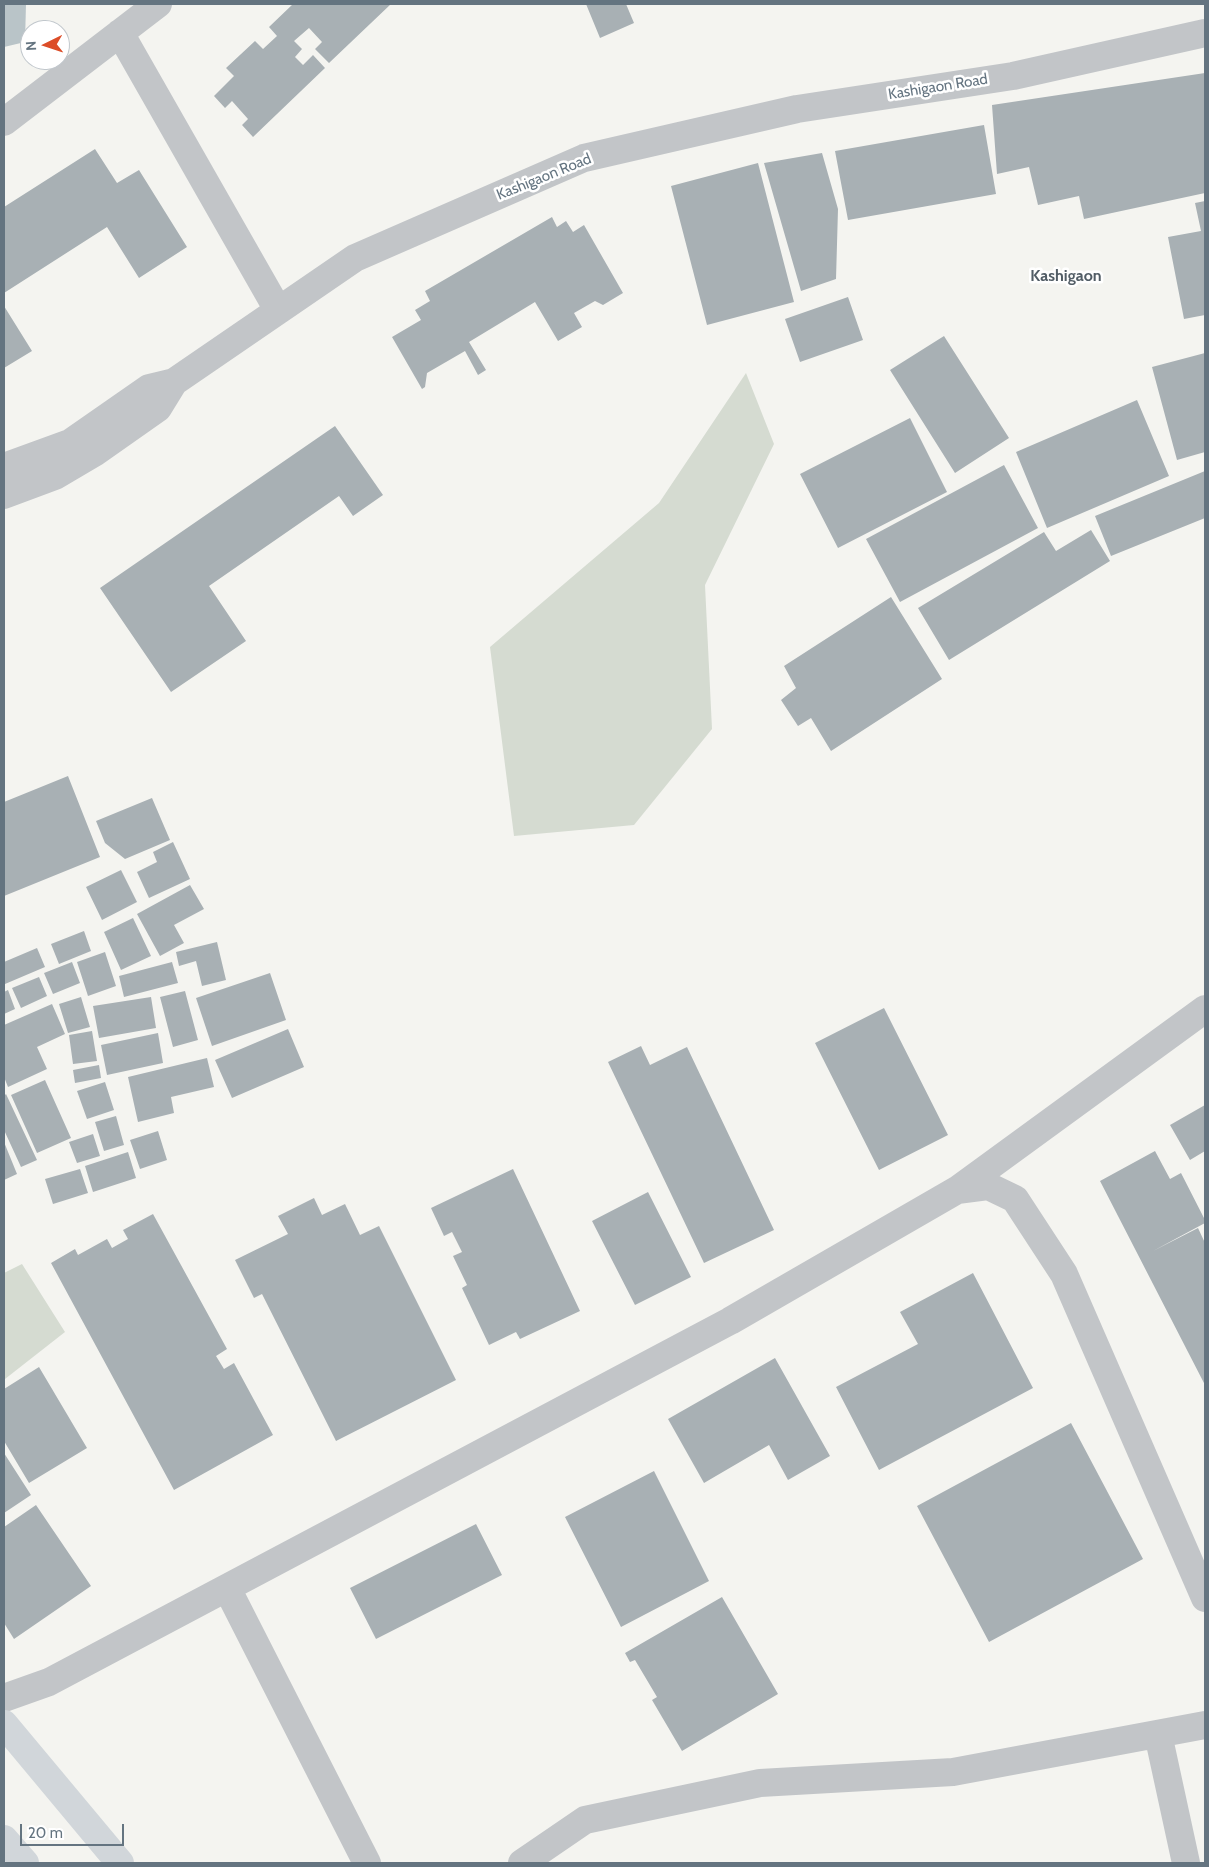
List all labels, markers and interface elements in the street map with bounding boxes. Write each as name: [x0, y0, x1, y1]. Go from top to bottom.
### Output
north arrow: [20, 20, 70, 70]
text: N: [22, 40, 40, 52]
street label: Kashigaon Road: [887, 70, 989, 104]
street label: Kashigaon Road: [494, 150, 594, 204]
district label: Kashigaon: [1030, 266, 1102, 286]
scale bar: [22, 1814, 126, 1846]
text: 20 m: [28, 1824, 63, 1842]

